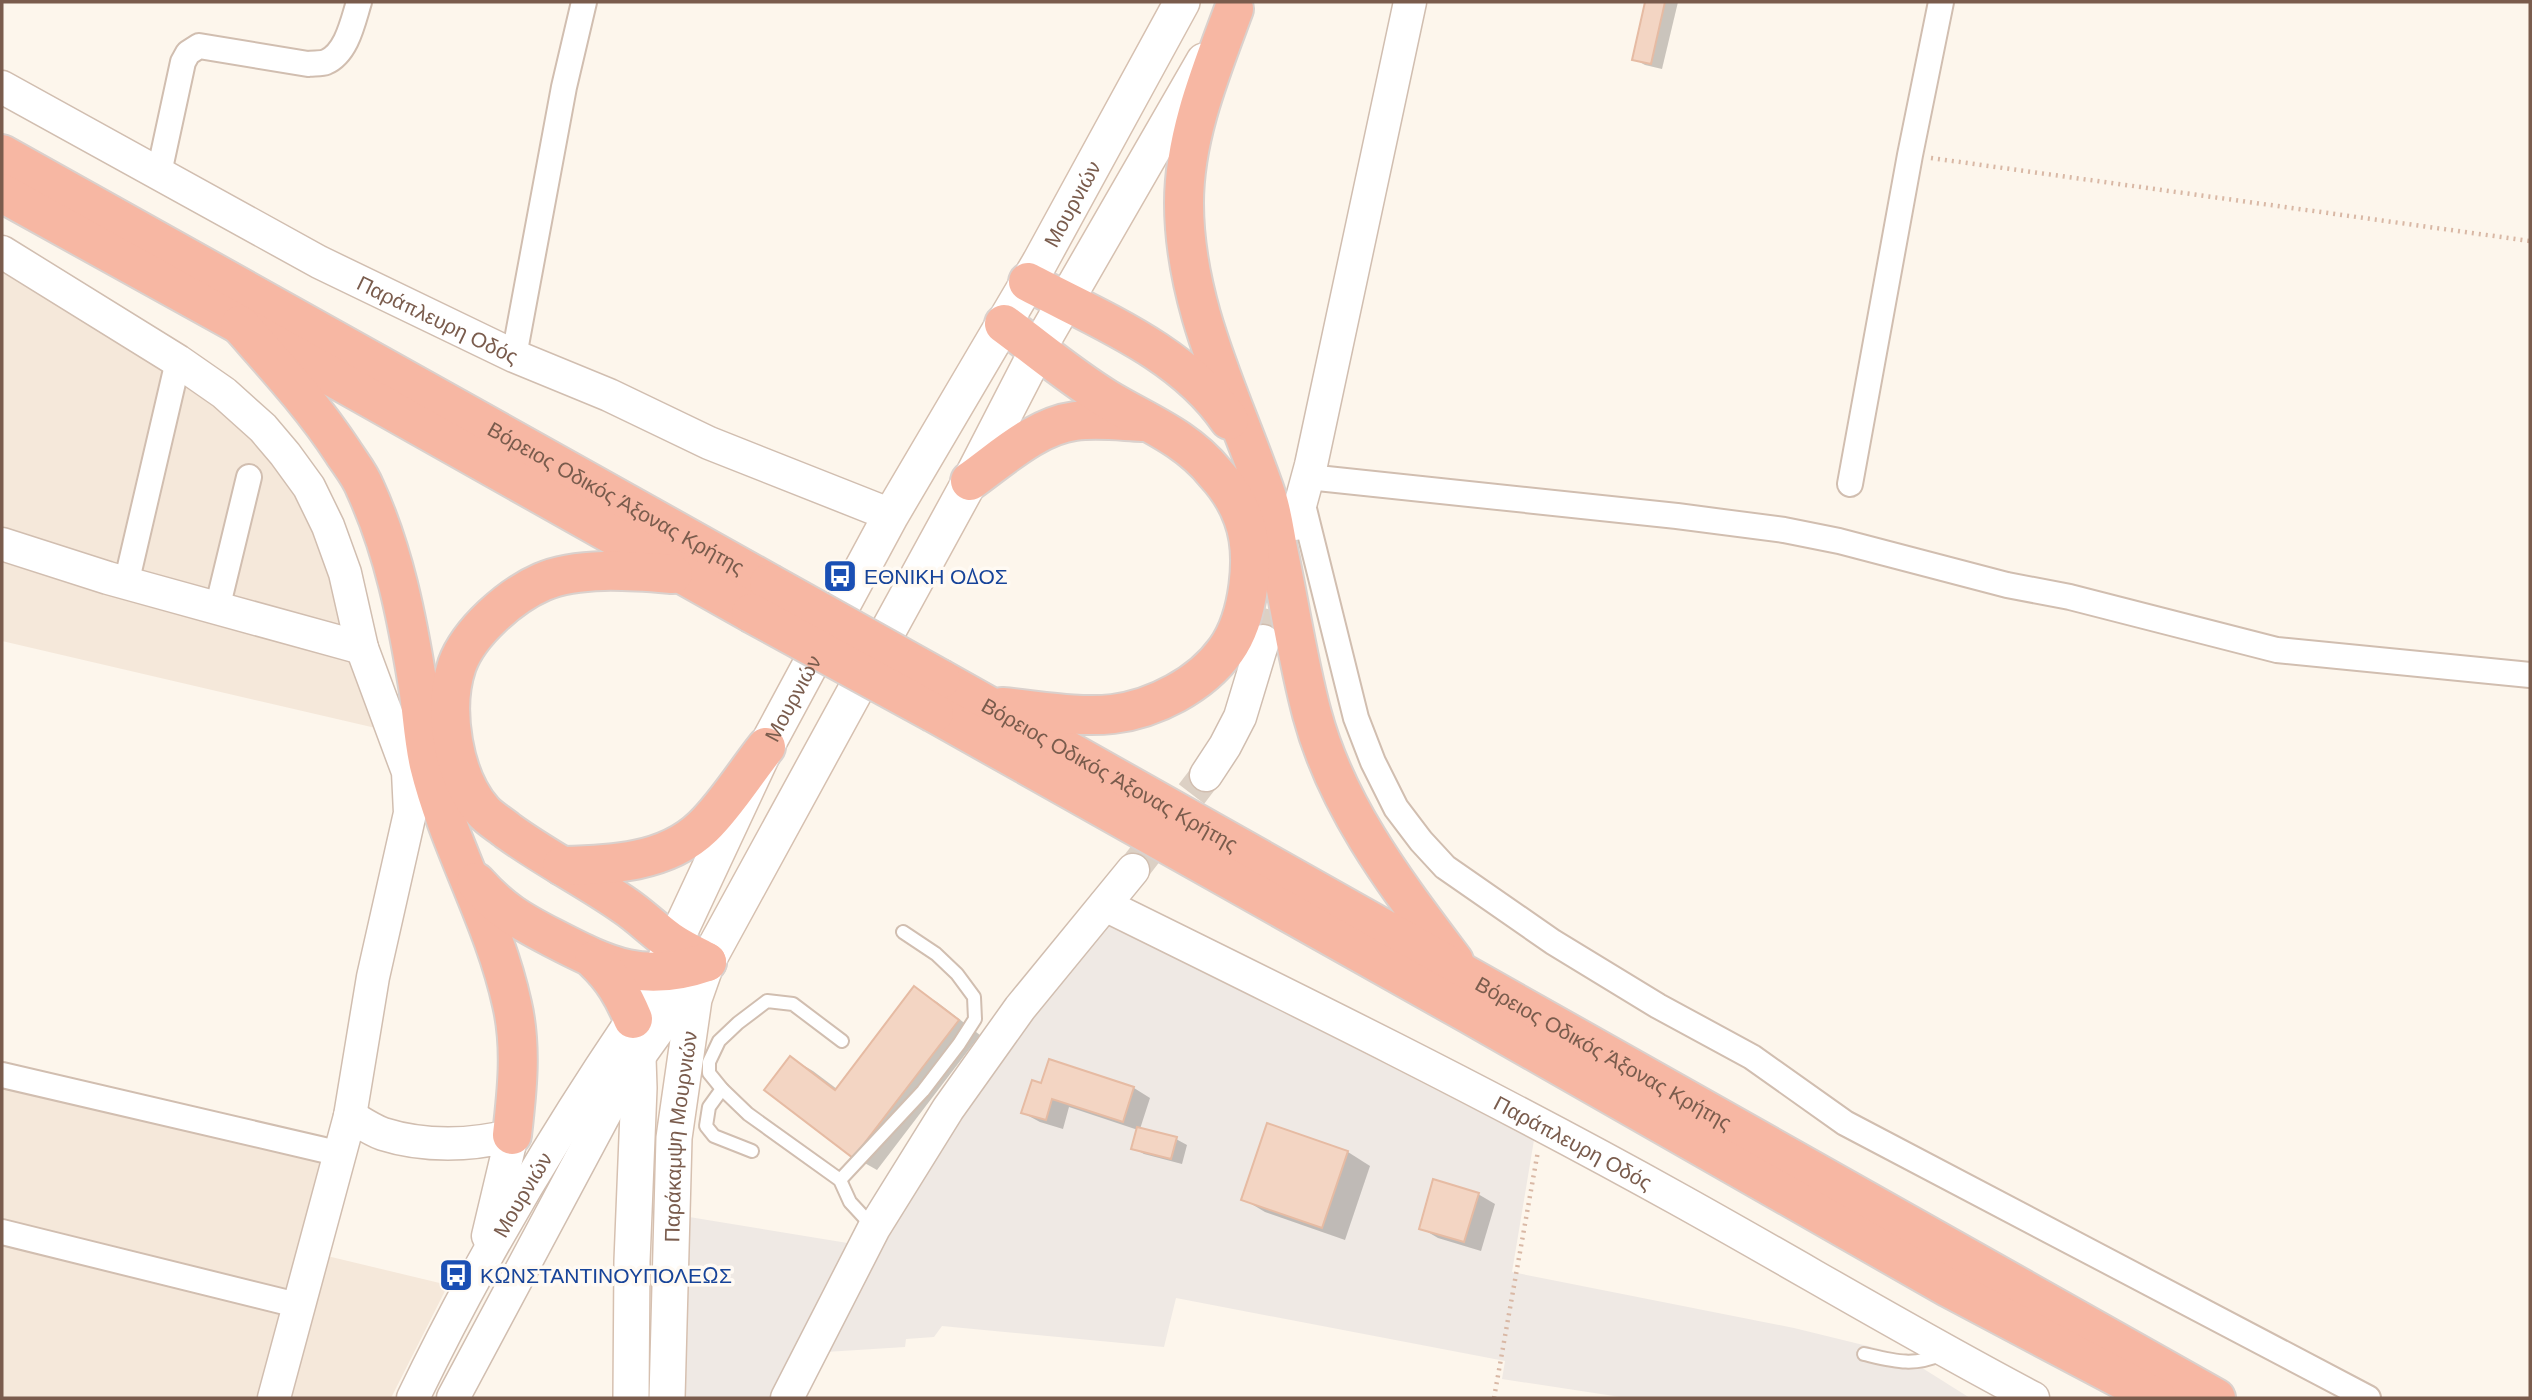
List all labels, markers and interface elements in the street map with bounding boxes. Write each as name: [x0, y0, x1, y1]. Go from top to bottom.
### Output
street label: Μουρνιών: [1037, 156, 1106, 252]
street label: Παράπλευρη Οδός: [353, 269, 523, 370]
street label: Βόρειος Οδικός Άξονας Κρήτης: [483, 415, 750, 580]
bus stop icon: ΕΘΝΙΚΗ ΟΔΟΣ: [821, 557, 859, 595]
place label: ΕΘΝΙΚΗ ΟΔΟΣ: [864, 563, 1008, 590]
street label: Μουρνιών: [758, 650, 827, 746]
street label: Βόρειος Οδικός Άξονας Κρήτης: [977, 691, 1243, 857]
street label: Βόρειος Οδικός Άξονας Κρήτης: [1471, 970, 1737, 1136]
street label: Παράκαμψη Μουρνιών: [658, 1029, 703, 1243]
street label: Παράπλευρη Οδός: [1489, 1089, 1657, 1196]
street label: Μουρνιών: [487, 1147, 558, 1242]
bus stop icon: ΚΩΝΣΤΑΝΤΙΝΟΥΠΟΛΕΩΣ: [437, 1256, 475, 1294]
place label: ΚΩΝΣΤΑΝΤΙΝΟΥΠΟΛΕΩΣ: [480, 1262, 732, 1289]

